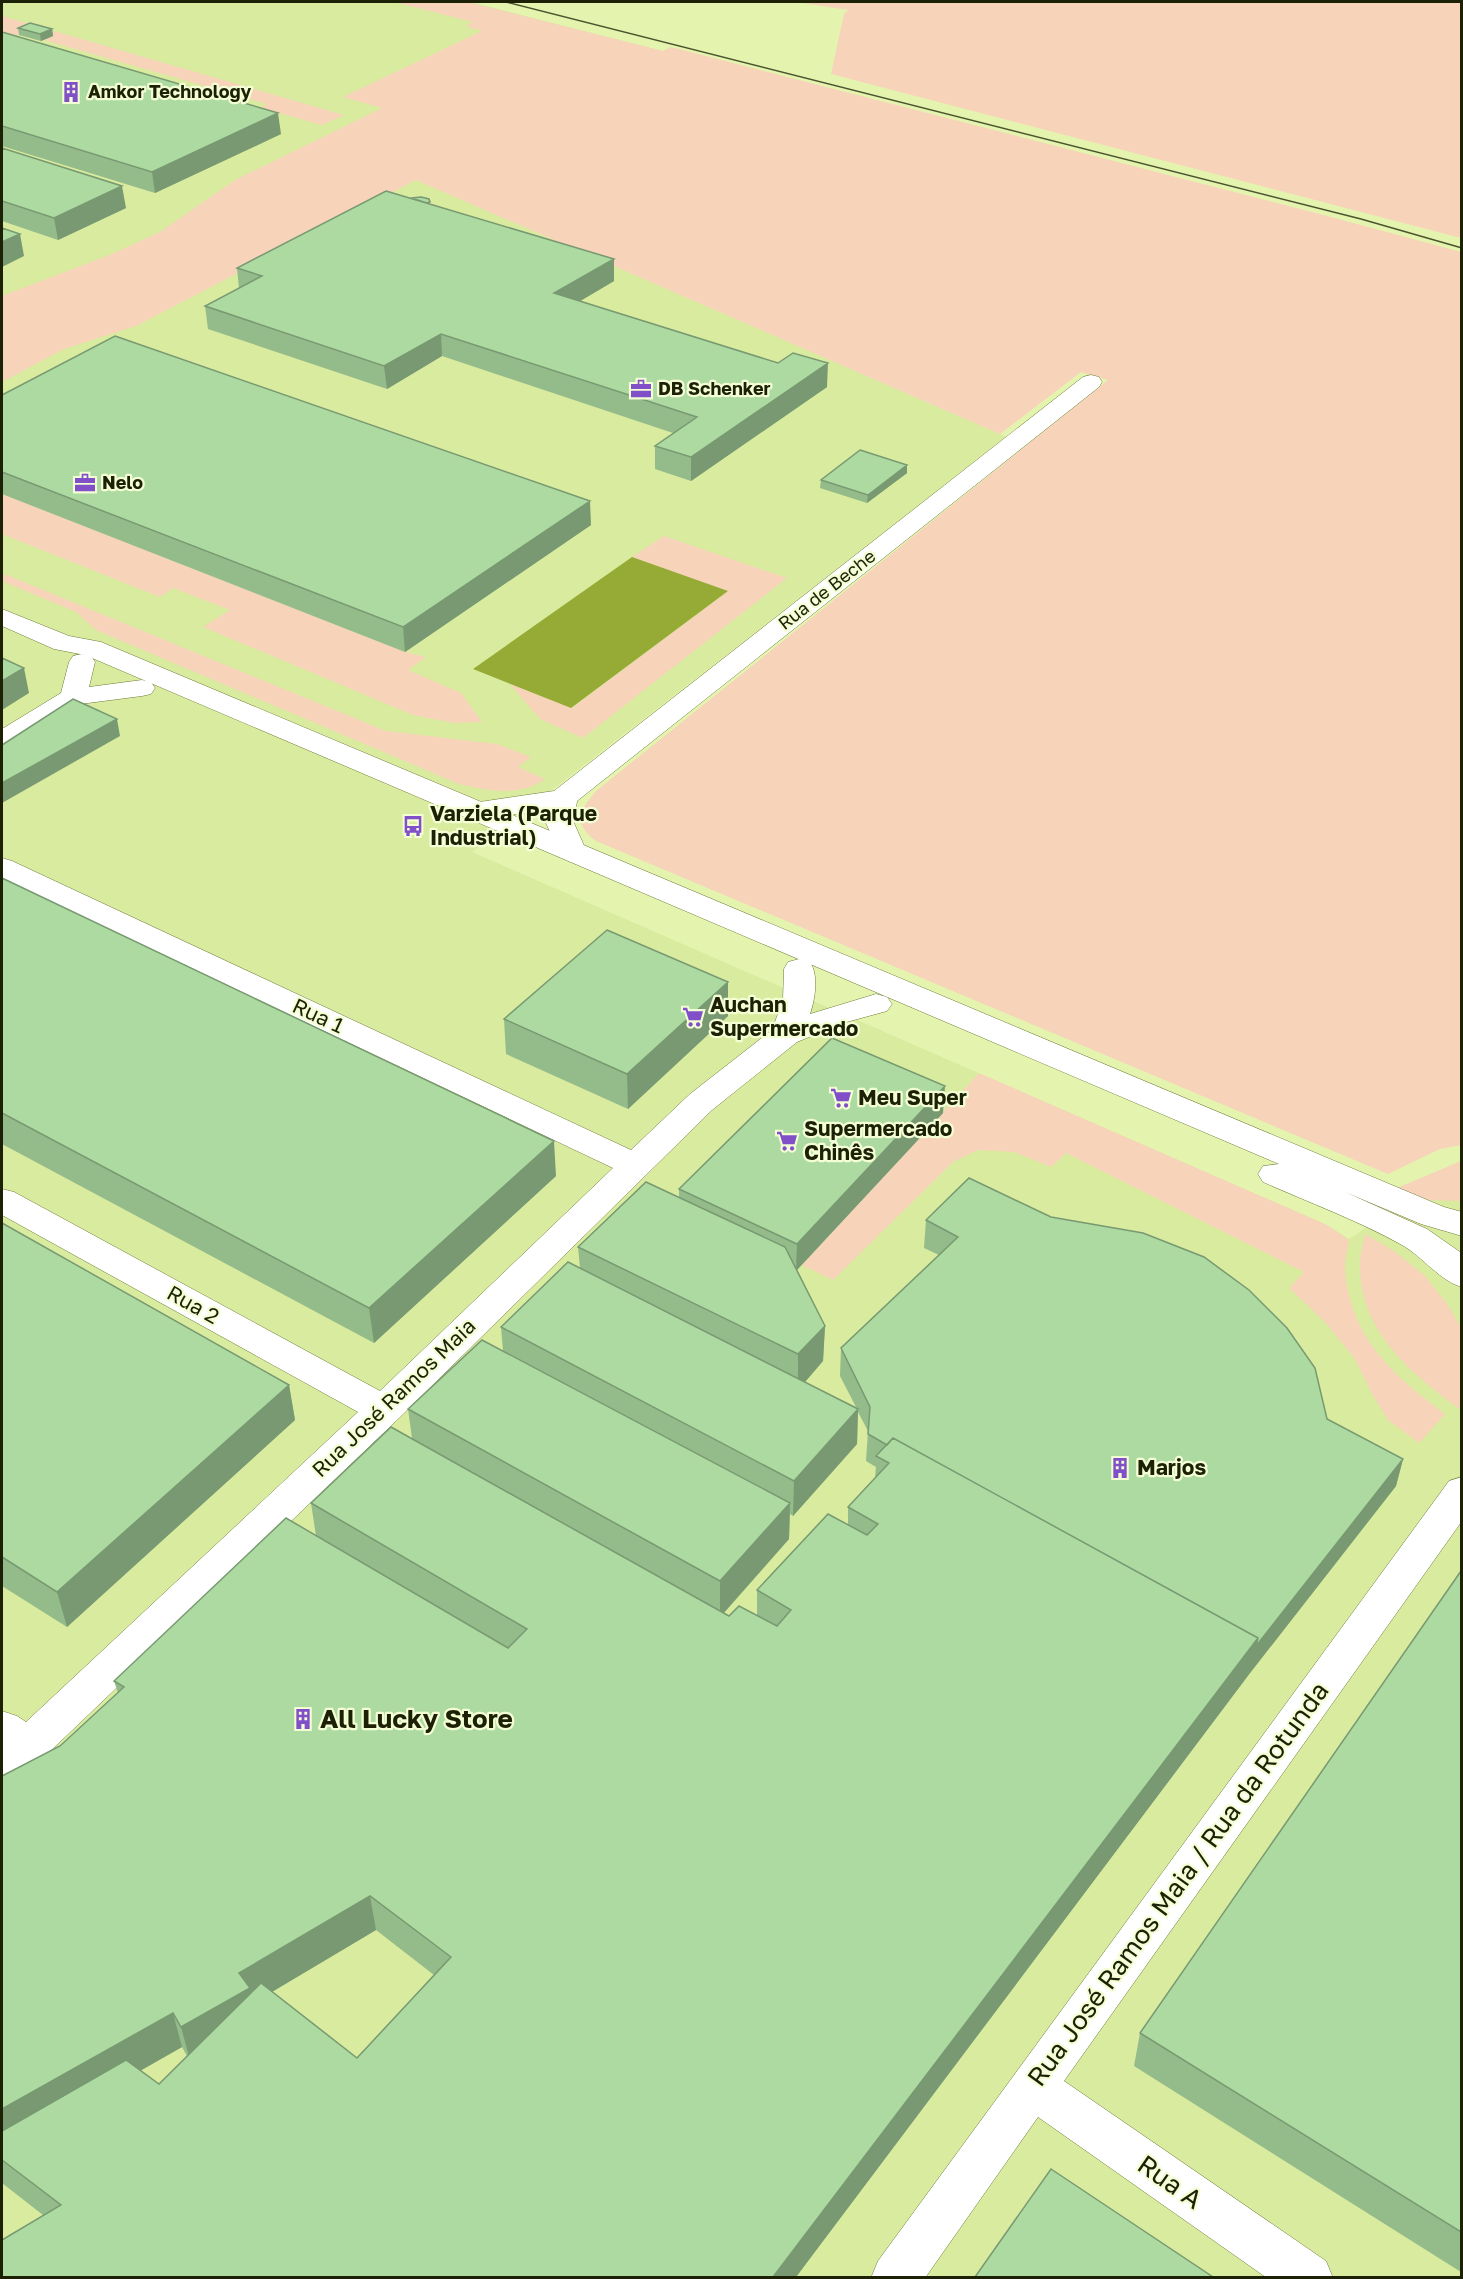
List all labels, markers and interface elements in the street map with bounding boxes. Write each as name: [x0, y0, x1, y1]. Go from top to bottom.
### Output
building icon: Amkor Technology: [59, 80, 83, 104]
place label: Amkor Technology: [88, 80, 252, 102]
office icon: DB Schenker: [629, 377, 653, 401]
place label: DB Schenker: [658, 377, 771, 399]
office icon: Nelo: [73, 471, 97, 495]
place label: Nelo: [102, 471, 143, 493]
street label: Rua de Beche: [773, 544, 879, 634]
place label: Varziela (Parque Industrial): [430, 800, 597, 850]
bus stop icon: Varziela (Parque Industrial): [401, 814, 425, 838]
place label: Auchan Supermercado: [710, 991, 858, 1041]
street label: Rua 1: [289, 992, 348, 1038]
supermarket icon: Auchan Supermercado: [681, 1005, 705, 1029]
place label: Meu Super: [858, 1084, 967, 1110]
supermarket icon: Meu Super: [829, 1086, 853, 1110]
place label: Supermercado Chinês: [804, 1115, 952, 1165]
supermarket icon: Supermercado Chinês: [775, 1129, 799, 1153]
street label: Rua 2: [163, 1279, 224, 1329]
street label: Rua José Ramos Maia: [306, 1312, 481, 1482]
place label: Marjos: [1137, 1454, 1206, 1480]
building icon: Marjos: [1108, 1456, 1132, 1480]
street label: Rua José Ramos Maia / Rua da Rotunda: [1021, 1676, 1335, 2092]
place label: All Lucky Store: [320, 1703, 513, 1734]
building icon: All Lucky Store: [291, 1707, 315, 1731]
street label: Rua A: [1132, 2148, 1208, 2215]

